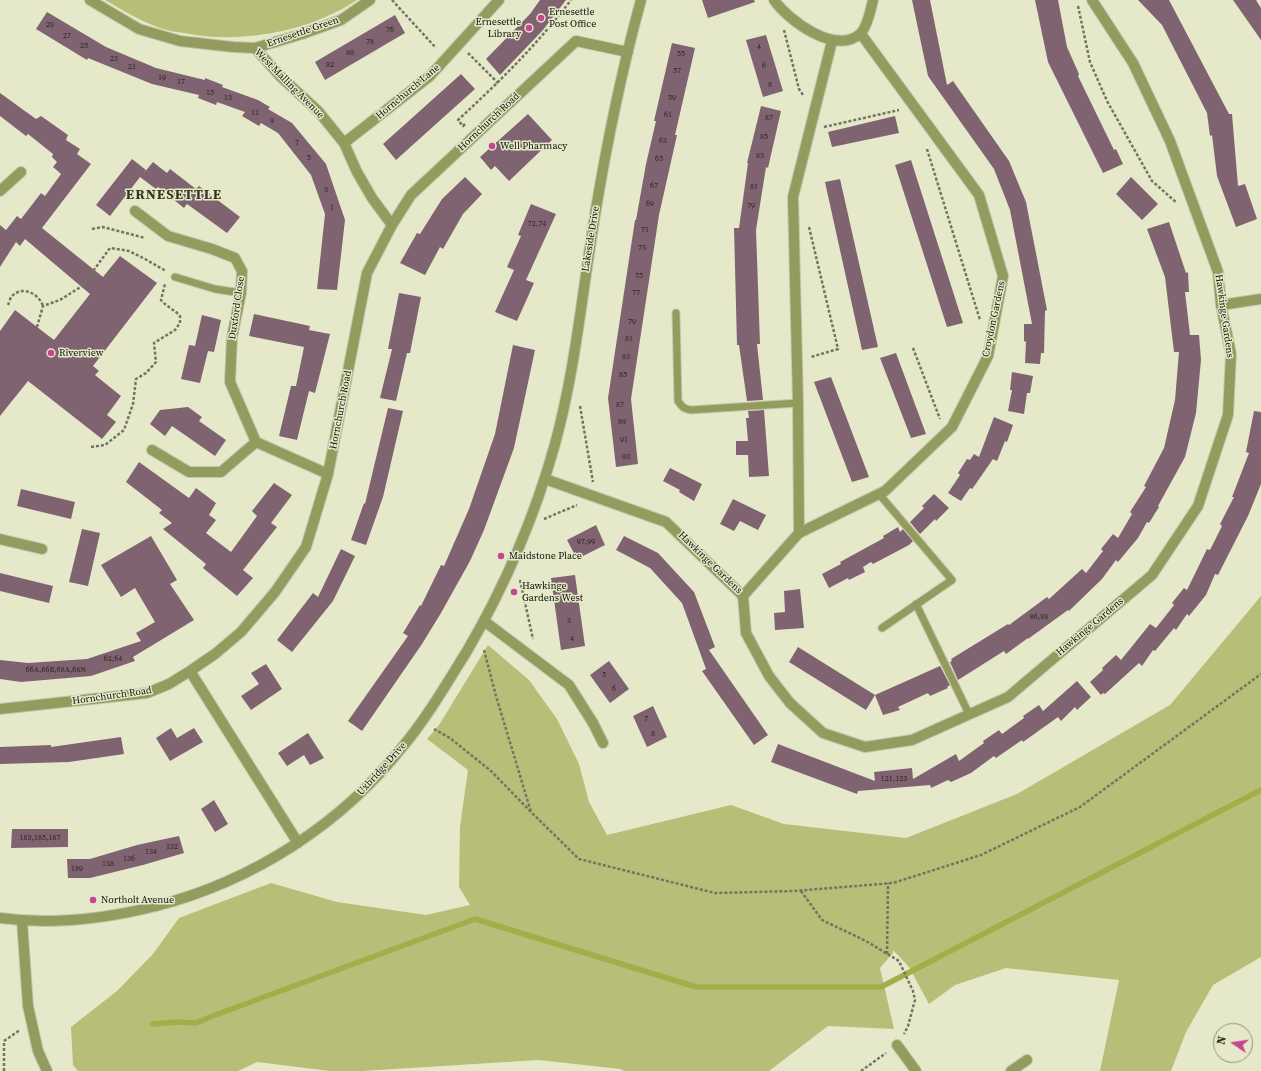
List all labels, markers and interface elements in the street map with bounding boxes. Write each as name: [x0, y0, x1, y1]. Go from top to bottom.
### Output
place label: Ernesettle Post Office: [549, 6, 596, 30]
marker: Ernesettle Post Office: [536, 13, 546, 23]
street label: Ernesettle Green: [266, 14, 340, 50]
place label: Ernesettle Library: [475, 16, 521, 40]
house number: 29: [46, 20, 54, 30]
marker: Ernesettle Library: [524, 23, 534, 33]
house number: 76: [386, 25, 394, 35]
house number: 27: [63, 31, 71, 41]
house number: 78: [366, 37, 374, 47]
house number: 25: [80, 41, 88, 51]
house number: 4: [757, 42, 761, 52]
street label: West Malling Avenue: [252, 47, 326, 121]
house number: 80: [346, 48, 354, 58]
house number: 55: [677, 49, 685, 59]
house number: 23: [110, 54, 118, 64]
house number: 82: [326, 60, 334, 70]
house number: 6: [762, 61, 766, 71]
house number: 21: [128, 62, 136, 72]
street label: Hornchurch Lane: [374, 62, 442, 122]
house number: 57: [673, 66, 681, 76]
house number: 19: [158, 73, 166, 83]
house number: 17: [177, 77, 185, 87]
house number: 8: [768, 80, 772, 90]
house number: 15: [206, 88, 214, 98]
street label: Hornchurch Road: [456, 90, 522, 154]
house number: 13: [224, 93, 232, 103]
house number: 59: [668, 93, 676, 103]
house number: 11: [251, 108, 259, 118]
house number: 61: [664, 110, 672, 120]
house number: 87: [765, 113, 773, 123]
house number: 9: [270, 116, 274, 126]
house number: 85: [760, 132, 768, 142]
house number: 63: [659, 136, 667, 146]
house number: 7: [295, 138, 299, 148]
place label: Well Pharmacy: [500, 140, 567, 152]
marker: Well Pharmacy: [487, 141, 497, 151]
house number: 83: [756, 151, 764, 161]
house number: 5: [307, 153, 311, 163]
house number: 65: [655, 154, 663, 164]
house number: 67: [650, 181, 658, 191]
house number: 81: [750, 182, 758, 192]
house number: 3: [324, 185, 328, 195]
district label: ERNESETTLE: [126, 187, 222, 203]
house number: 69: [646, 199, 654, 209]
house number: 79: [747, 201, 755, 211]
house number: 1: [330, 203, 334, 213]
street label: Lakeside Drive: [580, 205, 602, 273]
house number: 72,74: [528, 219, 546, 229]
house number: 71: [641, 225, 649, 235]
house number: 73: [638, 243, 646, 253]
house number: 75: [635, 271, 643, 281]
street label: Hawkinge Gardens: [1212, 273, 1236, 359]
street label: Duxford Close: [227, 276, 247, 340]
street label: Croydon Gardens: [980, 280, 1008, 358]
house number: 77: [632, 288, 640, 298]
house number: 79: [628, 317, 636, 327]
house number: 81: [625, 334, 633, 344]
place label: Riverview: [59, 347, 103, 359]
marker: Riverview: [46, 348, 56, 358]
house number: 83: [622, 352, 630, 362]
street label: Hornchurch Road: [327, 370, 355, 450]
house number: 85: [619, 370, 627, 380]
house number: 87: [616, 400, 624, 410]
house number: 89: [618, 417, 626, 427]
house number: 91: [620, 435, 628, 445]
house number: 93: [622, 452, 630, 462]
street label: Hawkinge Gardens: [676, 529, 744, 597]
house number: 97,99: [577, 537, 595, 547]
place label: Maidstone Place: [509, 550, 582, 562]
marker: Maidstone Place: [496, 551, 506, 561]
place label: Hawkinge Gardens West: [522, 580, 583, 604]
marker: Hawkinge Gardens West: [509, 587, 519, 597]
street label: Hawkinge Gardens: [1054, 595, 1126, 659]
house number: 86,88: [1030, 612, 1048, 622]
house number: 3: [567, 616, 571, 626]
house number: 4: [570, 634, 574, 644]
house number: 62,64: [104, 654, 122, 664]
house number: 66A,66B,68A,68N: [26, 665, 86, 675]
house number: 5: [602, 670, 606, 680]
street label: Hornchurch Road: [72, 684, 152, 708]
house number: 6: [612, 684, 616, 694]
house number: 7: [644, 714, 648, 724]
house number: 8: [651, 729, 655, 739]
street label: Uxbridge Drive: [355, 740, 409, 798]
house number: 121,123: [881, 774, 907, 784]
house number: 183,185,187: [20, 833, 60, 843]
house number: 132: [166, 842, 178, 852]
house number: 134: [145, 847, 157, 857]
house number: 136: [123, 854, 135, 864]
house number: 138: [102, 859, 114, 869]
house number: 189: [71, 864, 83, 874]
place label: Northolt Avenue: [101, 894, 174, 906]
marker: Northolt Avenue: [88, 895, 98, 905]
north arrow: [1213, 1023, 1253, 1063]
text: N: [1214, 1035, 1230, 1046]

